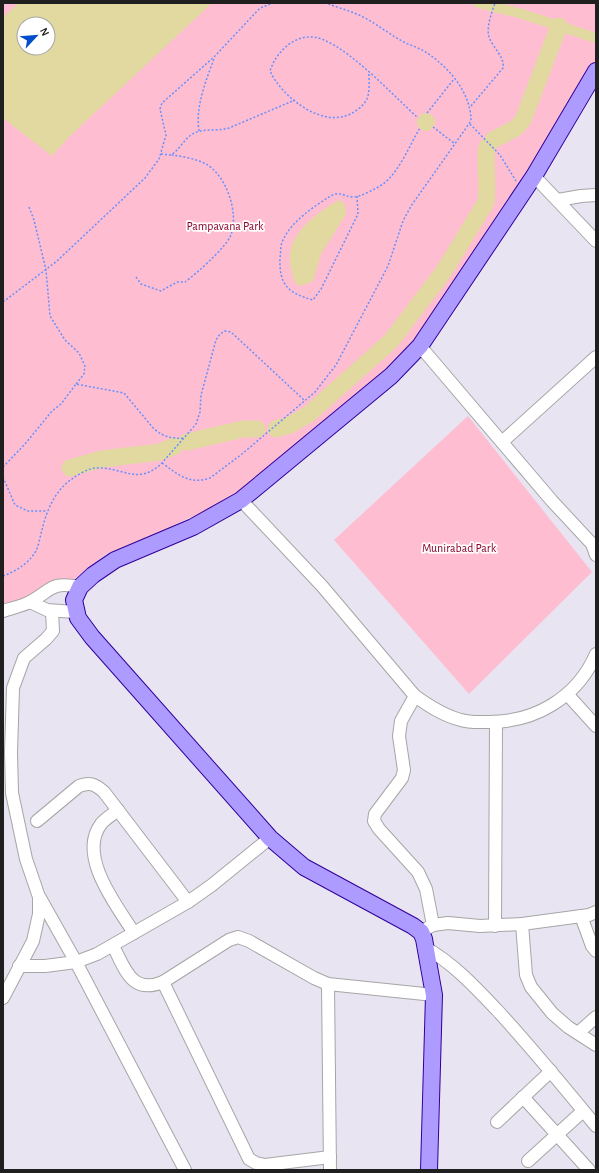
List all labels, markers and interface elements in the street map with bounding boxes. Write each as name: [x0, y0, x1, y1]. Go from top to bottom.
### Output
north arrow: [16, 16, 56, 56]
text: N: [38, 26, 51, 38]
park label: Pampavana Park: [186, 220, 264, 232]
park label: Munirabad Park: [422, 542, 497, 554]

